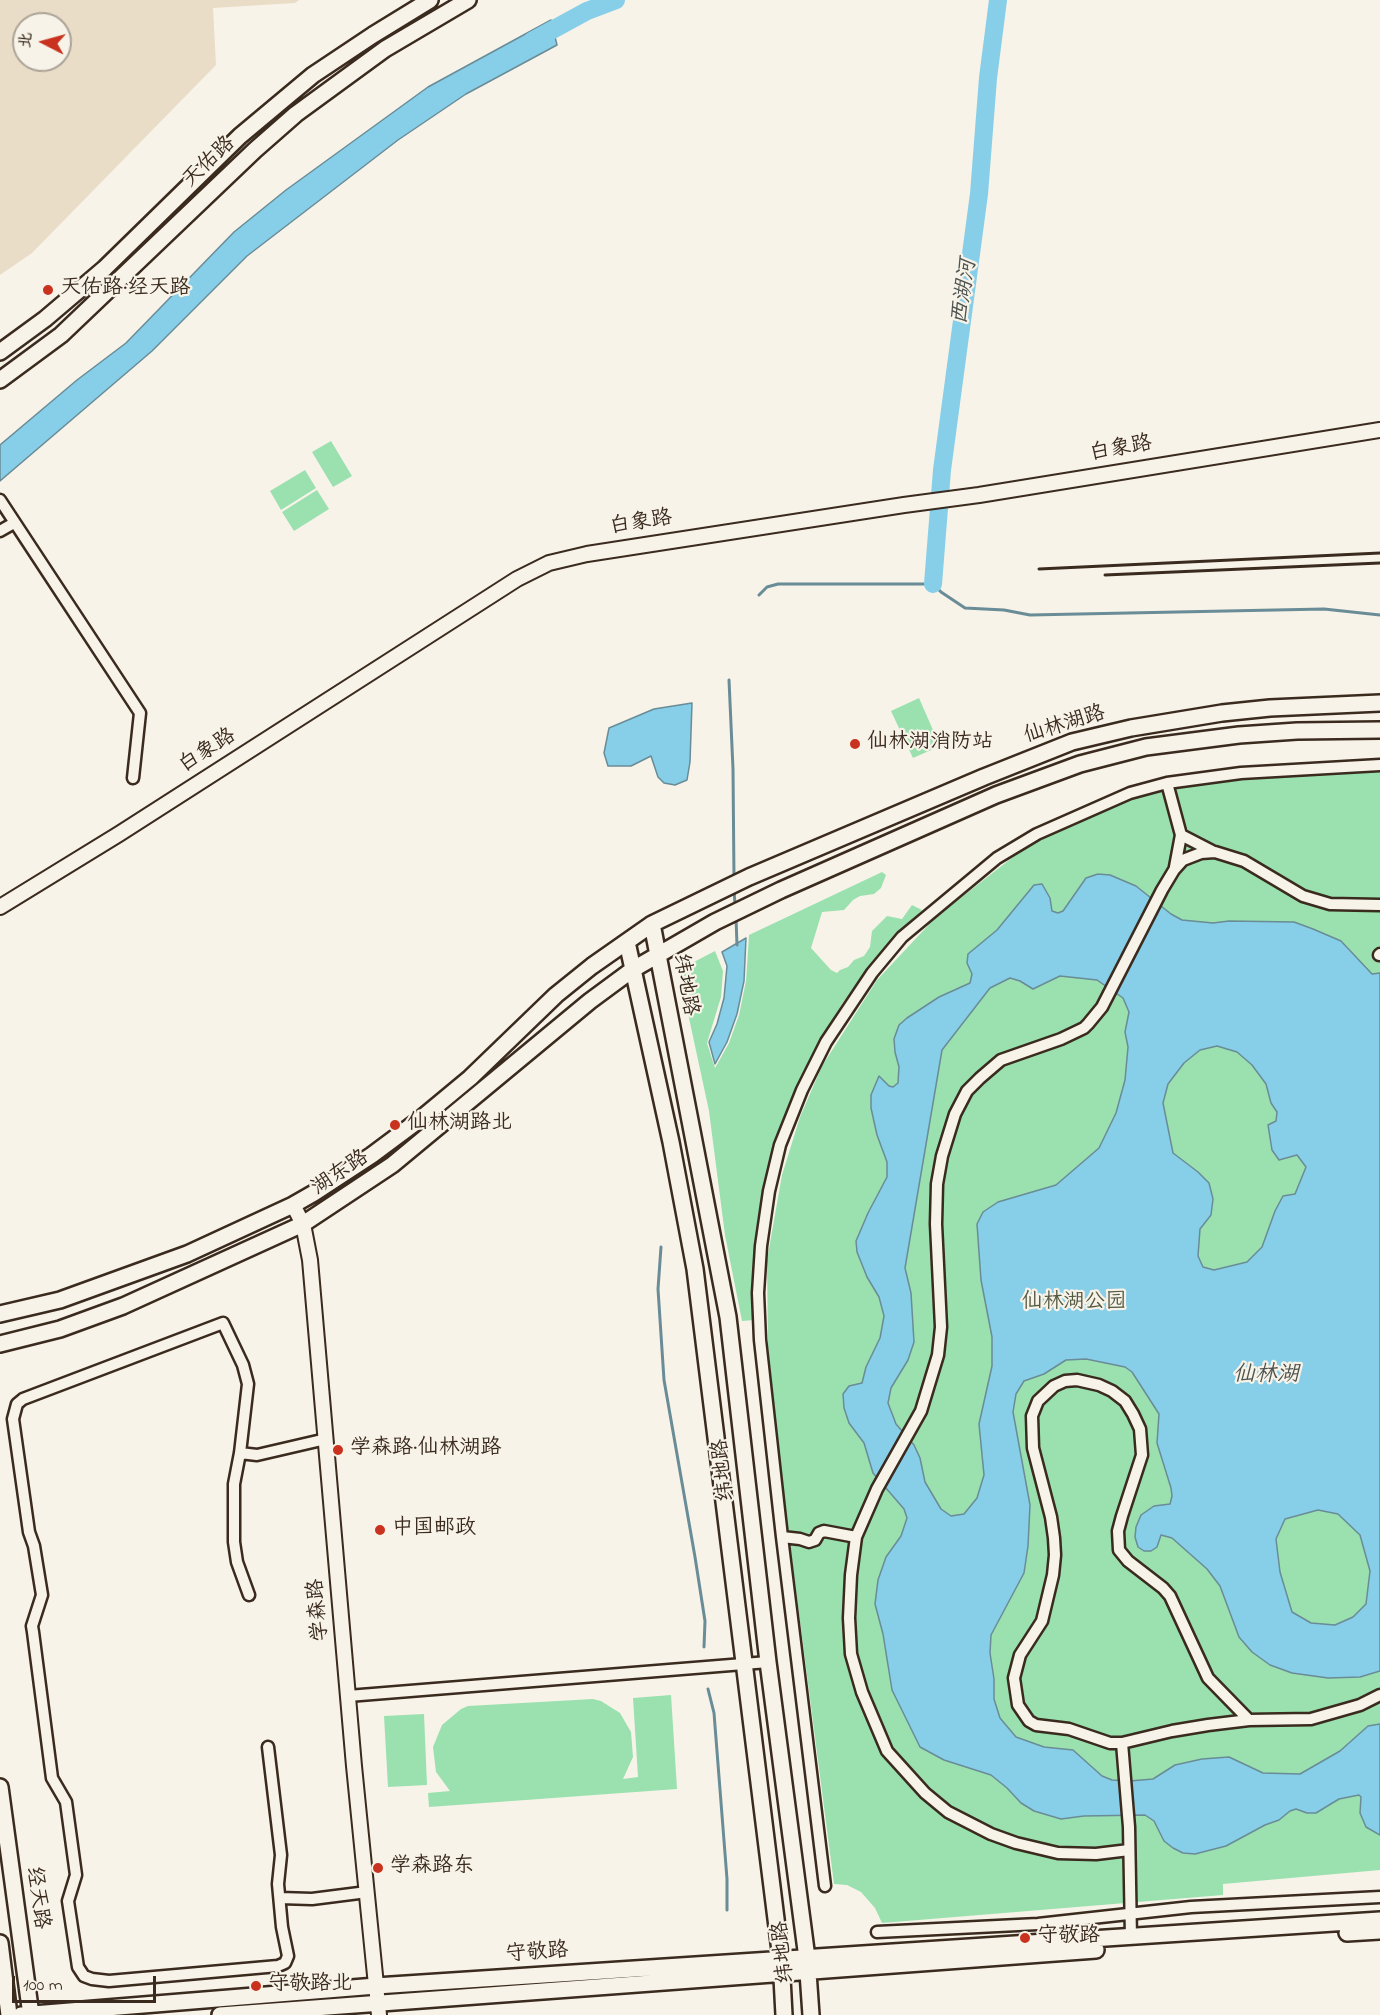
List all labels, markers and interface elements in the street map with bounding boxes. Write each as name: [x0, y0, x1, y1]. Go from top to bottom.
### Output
north arrow: [12, 12, 72, 72]
text: 北: [13, 31, 39, 50]
street label: 天佑路: [179, 132, 241, 194]
water label: 西湖河: [948, 257, 984, 327]
place label: 天佑路·经天路: [60, 277, 190, 303]
marker: 天佑路·经天路: [41, 283, 55, 297]
street label: 白象路: [1088, 432, 1154, 468]
street label: 白象路: [608, 507, 674, 541]
street label: 仙林湖路: [1021, 702, 1109, 750]
street label: 白象路: [175, 724, 241, 780]
place label: 仙林湖消防站: [867, 731, 993, 757]
marker: 仙林湖消防站: [848, 737, 862, 751]
street label: 纬地路: [666, 952, 702, 1018]
place label: 仙林湖路北: [407, 1112, 512, 1138]
marker: 仙林湖路北: [388, 1118, 402, 1132]
street label: 湖东路: [308, 1146, 374, 1202]
park label: 仙林湖公园: [1022, 1291, 1126, 1317]
water label: 仙林湖: [1233, 1363, 1299, 1389]
place label: 学森路·仙林湖路: [350, 1437, 501, 1463]
street label: 纬地路: [709, 1437, 741, 1503]
marker: 学森路·仙林湖路: [331, 1443, 345, 1457]
place label: 中国邮政: [392, 1517, 476, 1543]
marker: 中国邮政: [373, 1523, 387, 1537]
street label: 学森路: [305, 1578, 335, 1642]
place label: 学森路东: [390, 1855, 474, 1881]
marker: 学森路东: [371, 1861, 385, 1875]
street label: 经天路: [19, 1865, 53, 1931]
street label: 纬地路: [769, 1919, 801, 1985]
place label: 守敬路: [1037, 1925, 1100, 1951]
marker: 守敬路: [1018, 1931, 1032, 1945]
street label: 守敬路: [505, 1939, 569, 1969]
scale bar: [15, 1964, 159, 2002]
text: 100 m: [23, 1973, 63, 1999]
place label: 守敬路北: [268, 1973, 352, 1999]
marker: 守敬路北: [249, 1979, 263, 1993]

